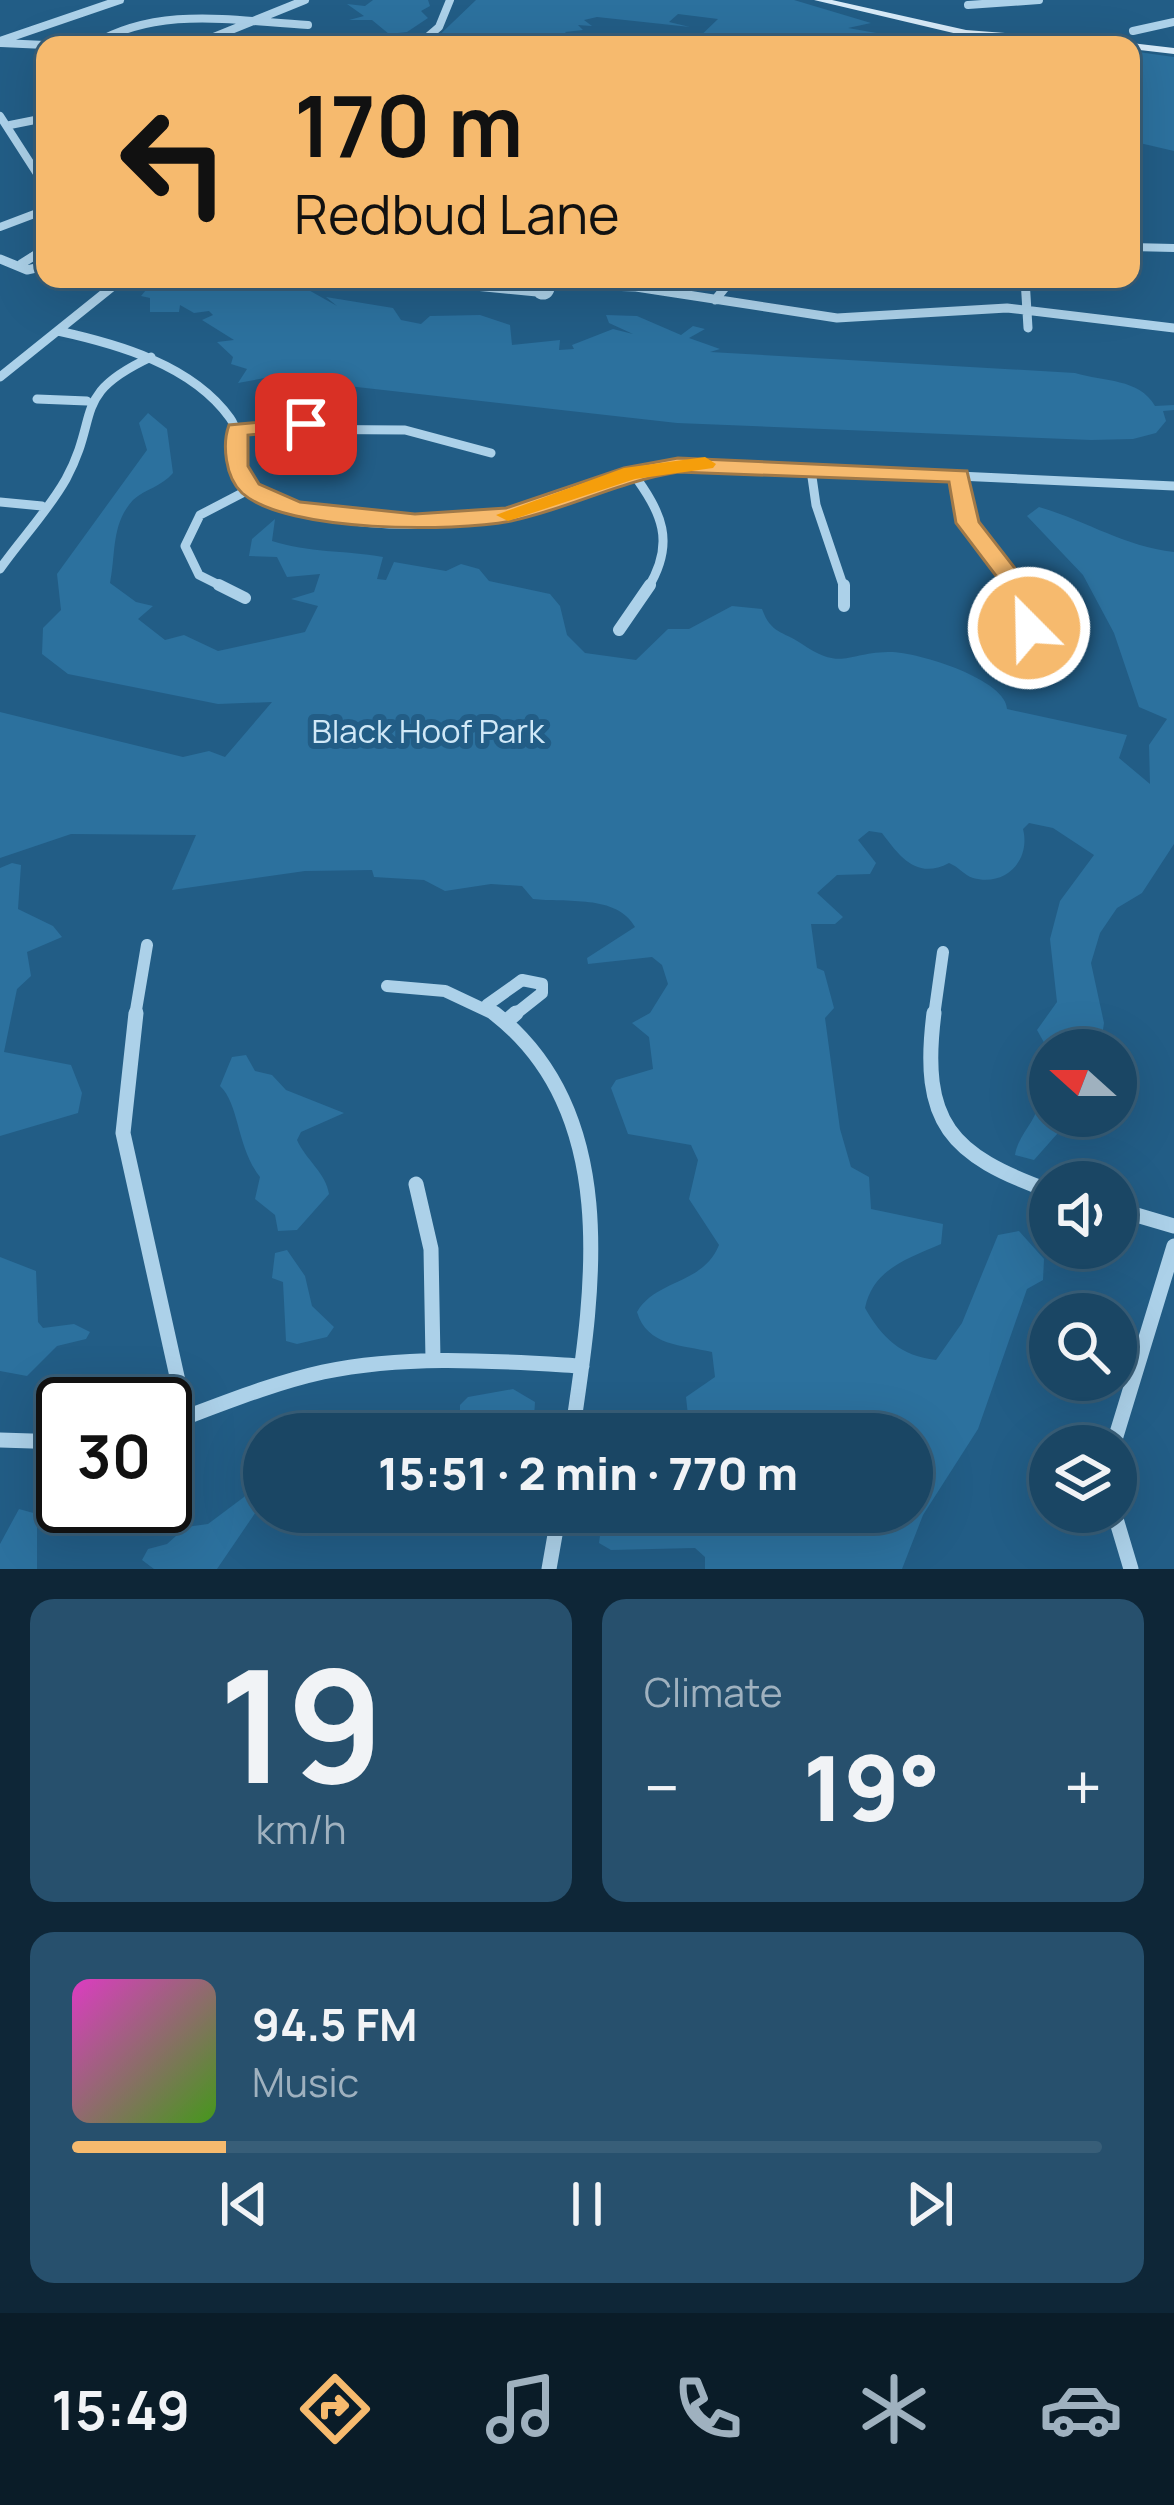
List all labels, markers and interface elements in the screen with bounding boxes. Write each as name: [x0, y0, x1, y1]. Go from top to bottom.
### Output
text: 170 m: [294, 67, 523, 182]
icon: left: [96, 84, 252, 240]
text: Redbud Lane: [294, 176, 619, 250]
pin: [255, 373, 357, 475]
icon: arrive: [273, 391, 339, 457]
position arrow: [966, 565, 1092, 691]
park label: Black Hoof Park: [311, 708, 546, 753]
north arrow: [1029, 1029, 1137, 1137]
map controls: [1029, 1029, 1137, 1533]
button: sound: [1029, 1161, 1137, 1269]
button: search: [1029, 1293, 1137, 1401]
speed limit sign: 30: [36, 1377, 192, 1533]
button: layers: [1029, 1425, 1137, 1533]
text: 15:51 · 2 min · 770 m: [378, 1442, 798, 1504]
text: 19: [218, 1617, 384, 1830]
text: Climate: [644, 1665, 783, 1719]
text: 19°: [803, 1725, 940, 1848]
text: −: [644, 1742, 680, 1832]
text: +: [1064, 1742, 1102, 1832]
text: km/h: [256, 1802, 346, 1856]
text: 94.5 FM: [252, 1993, 418, 2055]
text: Music: [252, 2055, 359, 2109]
icon: previous: [211, 2171, 277, 2237]
icon: pause: [554, 2171, 620, 2237]
icon: next: [897, 2171, 963, 2237]
icon: directions: [293, 2367, 377, 2451]
icon: music: [479, 2367, 563, 2451]
icon: phone: [666, 2367, 750, 2451]
icon: climate: [852, 2367, 936, 2451]
icon: car: [1039, 2367, 1123, 2451]
text: 15:49: [51, 2372, 190, 2446]

